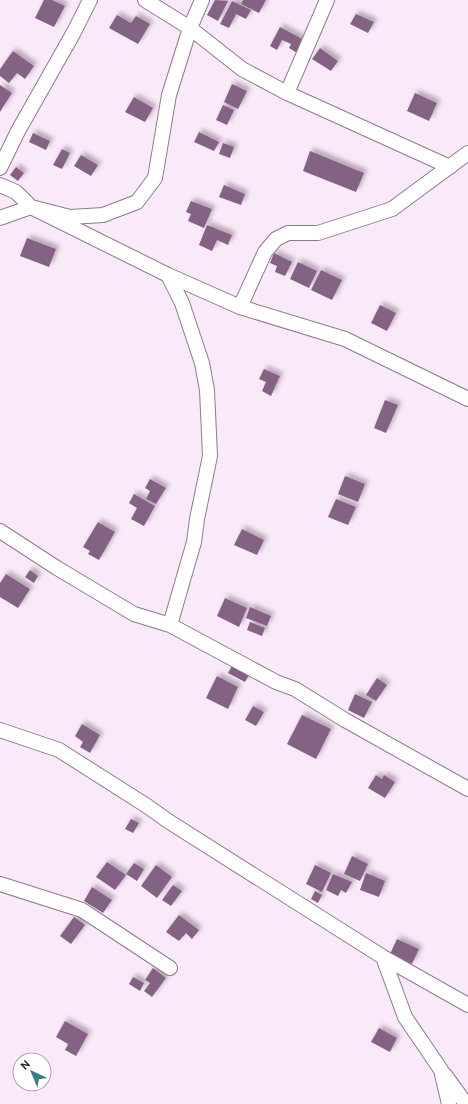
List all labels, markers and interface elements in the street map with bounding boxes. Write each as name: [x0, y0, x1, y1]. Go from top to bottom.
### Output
north arrow: [12, 1052, 52, 1092]
text: N: [18, 1058, 32, 1072]

